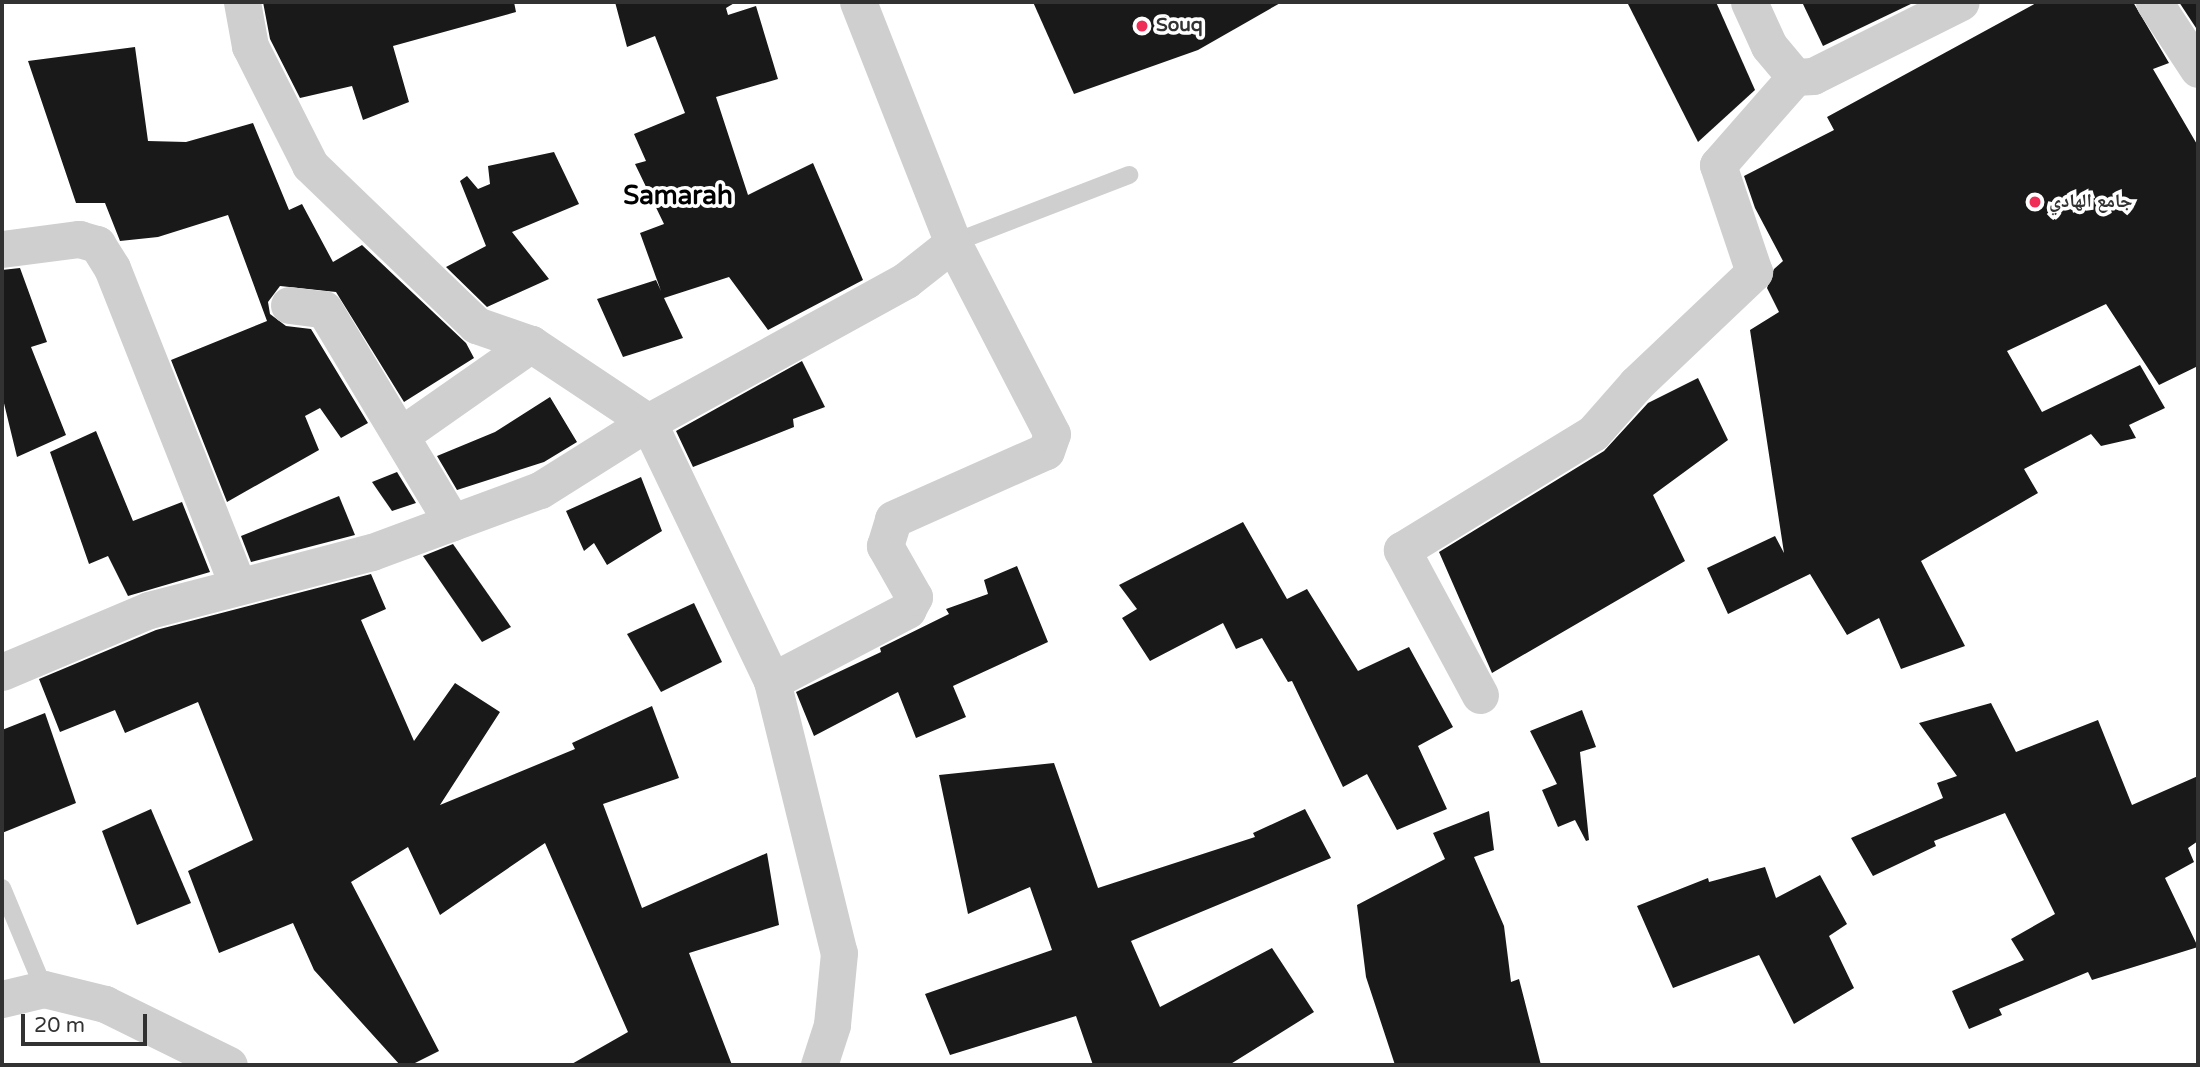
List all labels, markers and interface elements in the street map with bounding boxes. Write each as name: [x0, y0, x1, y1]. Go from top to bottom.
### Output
place label: Souq: [1156, 15, 1203, 37]
marker: Souq: [1134, 18, 1150, 34]
district label: Samarah: [623, 180, 733, 212]
place label: جامع الهادي: [2049, 191, 2133, 213]
marker: جامع الهادي: [2027, 194, 2043, 210]
scale bar: [24, 1000, 150, 1044]
text: 20 m: [34, 1013, 85, 1038]

